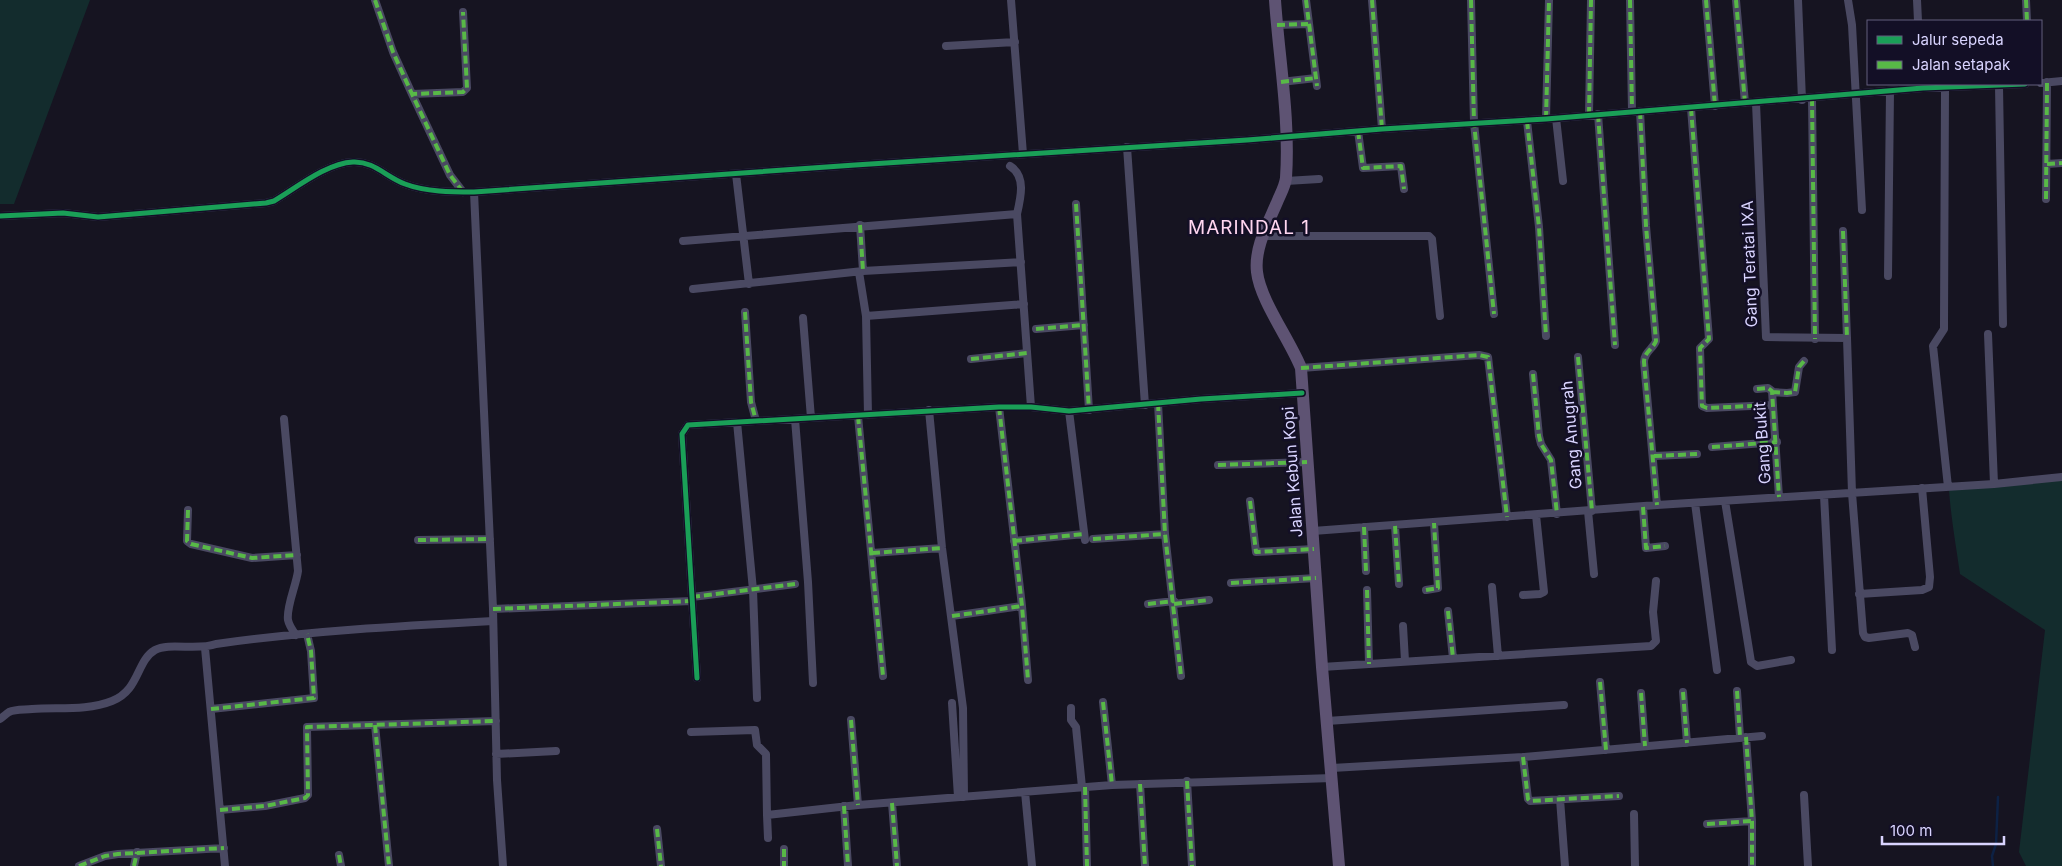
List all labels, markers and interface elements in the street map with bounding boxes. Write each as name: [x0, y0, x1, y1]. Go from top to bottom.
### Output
legend: [1867, 20, 2042, 85]
text: Jalur sepeda: [1912, 30, 2004, 49]
text: Jalan setapak: [1912, 55, 2011, 74]
street label: Gang Teratai IXA: [1737, 200, 1761, 328]
district label: MARINDAL 1: [1188, 216, 1310, 239]
street label: Gang Anugrah: [1556, 380, 1586, 490]
street label: Gang Bukit: [1749, 401, 1775, 485]
street label: Jalan Kebun Kopi: [1277, 406, 1307, 538]
scale bar: [1882, 814, 2004, 846]
text: 100 m: [1890, 821, 1932, 840]

